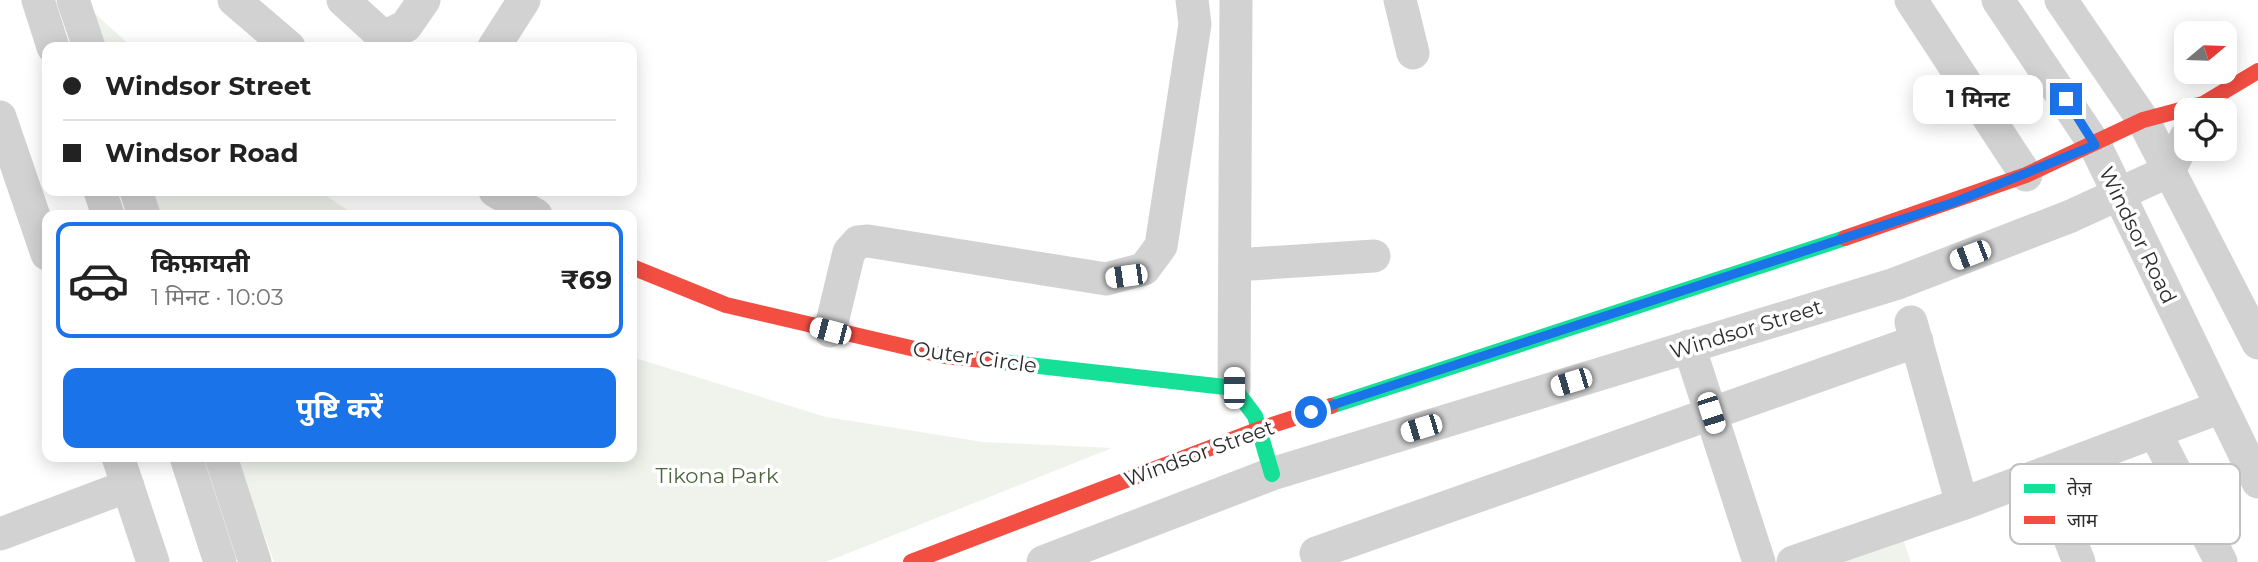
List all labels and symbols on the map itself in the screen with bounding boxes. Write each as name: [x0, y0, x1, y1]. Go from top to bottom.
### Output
north arrow: [2174, 21, 2236, 84]
callout: 1 मिनट: [1912, 74, 2042, 124]
route end: [2050, 83, 2082, 115]
street label: Windsor Road: [2094, 162, 2182, 308]
car: [1947, 238, 1994, 272]
car: [1104, 263, 1149, 289]
street label: Windsor Street: [1667, 294, 1825, 364]
car: [807, 315, 854, 347]
street label: Outer Circle: [911, 336, 1039, 378]
car: [1548, 366, 1595, 398]
car: [1224, 367, 1245, 409]
car: [1695, 390, 1728, 436]
route start: [1295, 396, 1327, 428]
car: [1398, 412, 1445, 444]
street label: Windsor Street: [1121, 414, 1277, 492]
park label: Tikona Park: [655, 463, 779, 488]
legend: [2010, 464, 2240, 544]
text: तेज़: [2067, 477, 2093, 500]
text: जाम: [2067, 509, 2098, 532]

